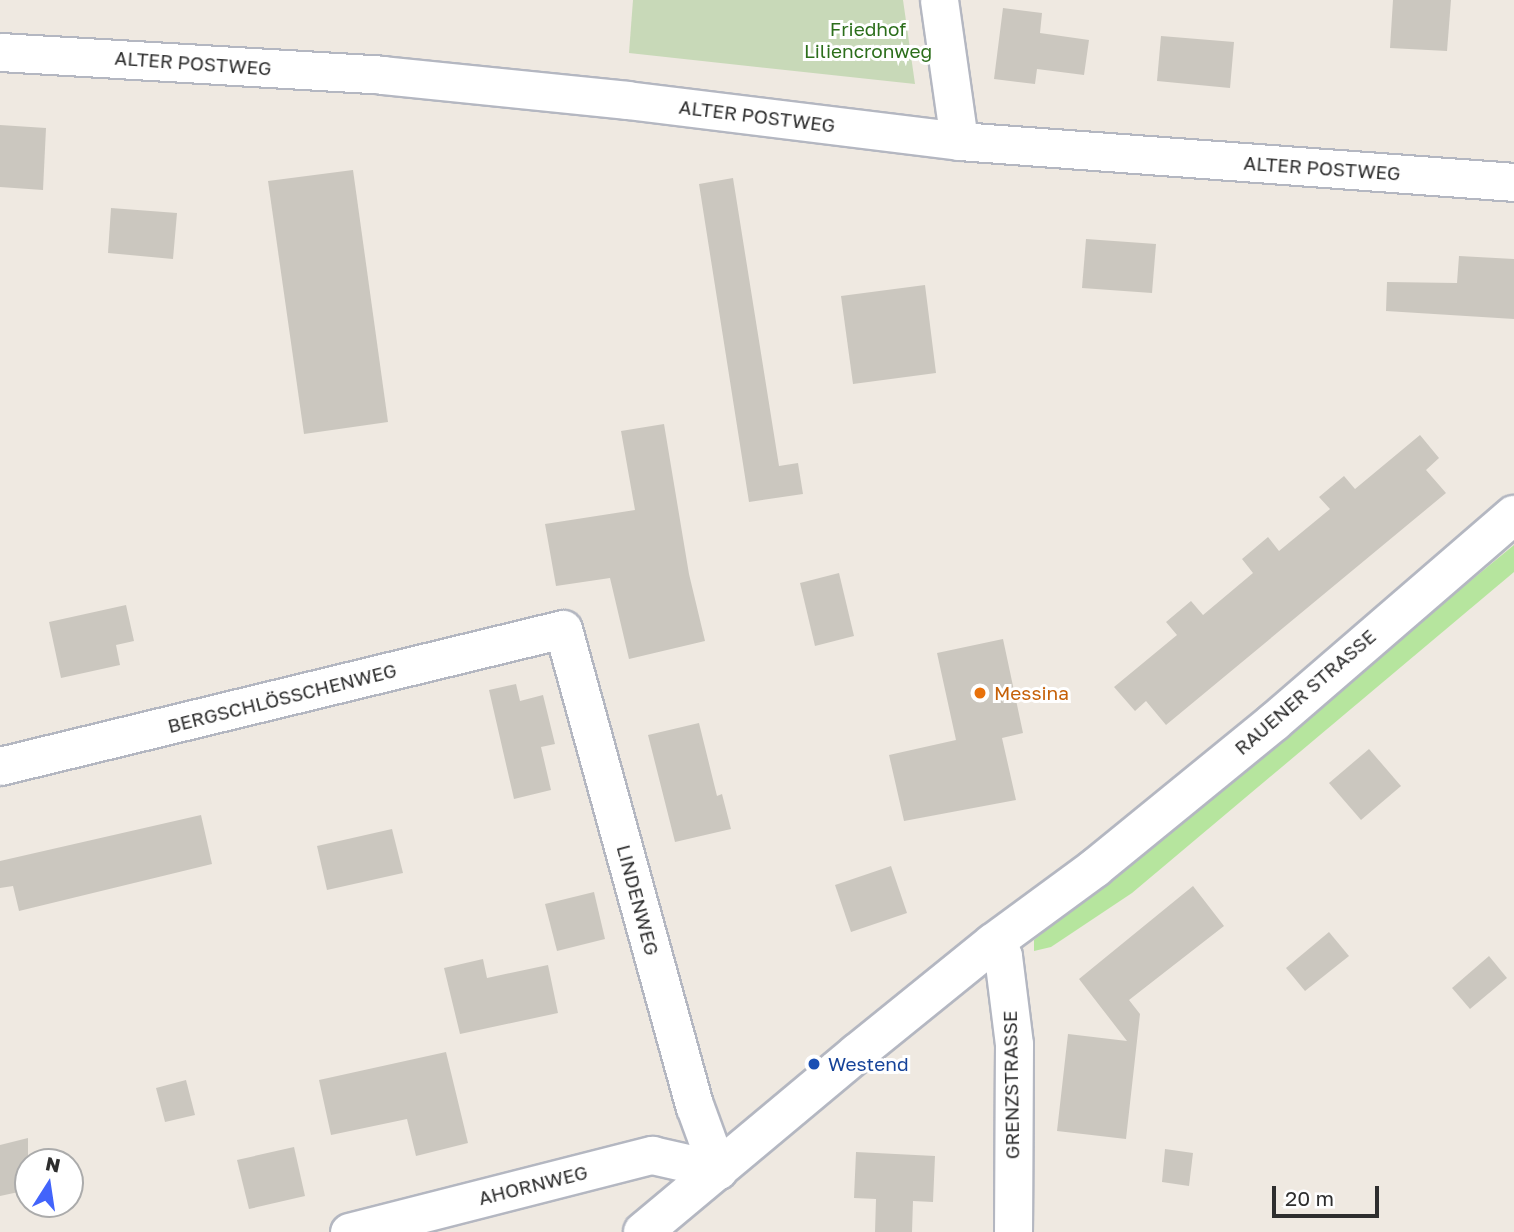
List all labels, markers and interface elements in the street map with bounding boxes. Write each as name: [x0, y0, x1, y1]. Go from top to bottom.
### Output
park label: Friedhof Liliencronweg: [804, 18, 932, 62]
street label: ALTER POSTWEG: [114, 46, 272, 80]
street label: ALTER POSTWEG: [678, 95, 836, 137]
street label: ALTER POSTWEG: [1243, 151, 1401, 185]
street label: RAUENER STRASSE: [1230, 625, 1380, 759]
street label: BERGSCHLÖSSCHENWEG: [165, 658, 399, 738]
place label: Messina: [994, 682, 1069, 704]
marker: Messina: [972, 685, 988, 701]
street label: LINDENWEG: [612, 842, 664, 958]
street label: GRENZSTRASSE: [998, 1011, 1024, 1159]
place label: Westend: [828, 1053, 909, 1075]
marker: Westend: [806, 1056, 822, 1072]
north arrow: [14, 1148, 84, 1218]
text: N: [44, 1151, 63, 1177]
street label: AHORNWEG: [476, 1160, 590, 1210]
scale bar: [1276, 1172, 1383, 1216]
text: 20 m: [1285, 1185, 1334, 1211]

